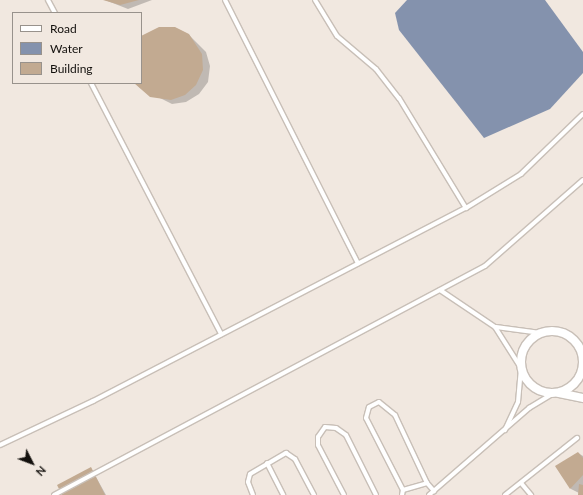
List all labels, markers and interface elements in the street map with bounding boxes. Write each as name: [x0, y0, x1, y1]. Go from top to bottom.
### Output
legend: [12, 12, 142, 84]
text: Road: [50, 21, 77, 36]
text: Water: [50, 41, 83, 56]
text: Building: [50, 61, 93, 76]
north arrow: [12, 443, 52, 483]
text: N: [34, 464, 49, 479]

